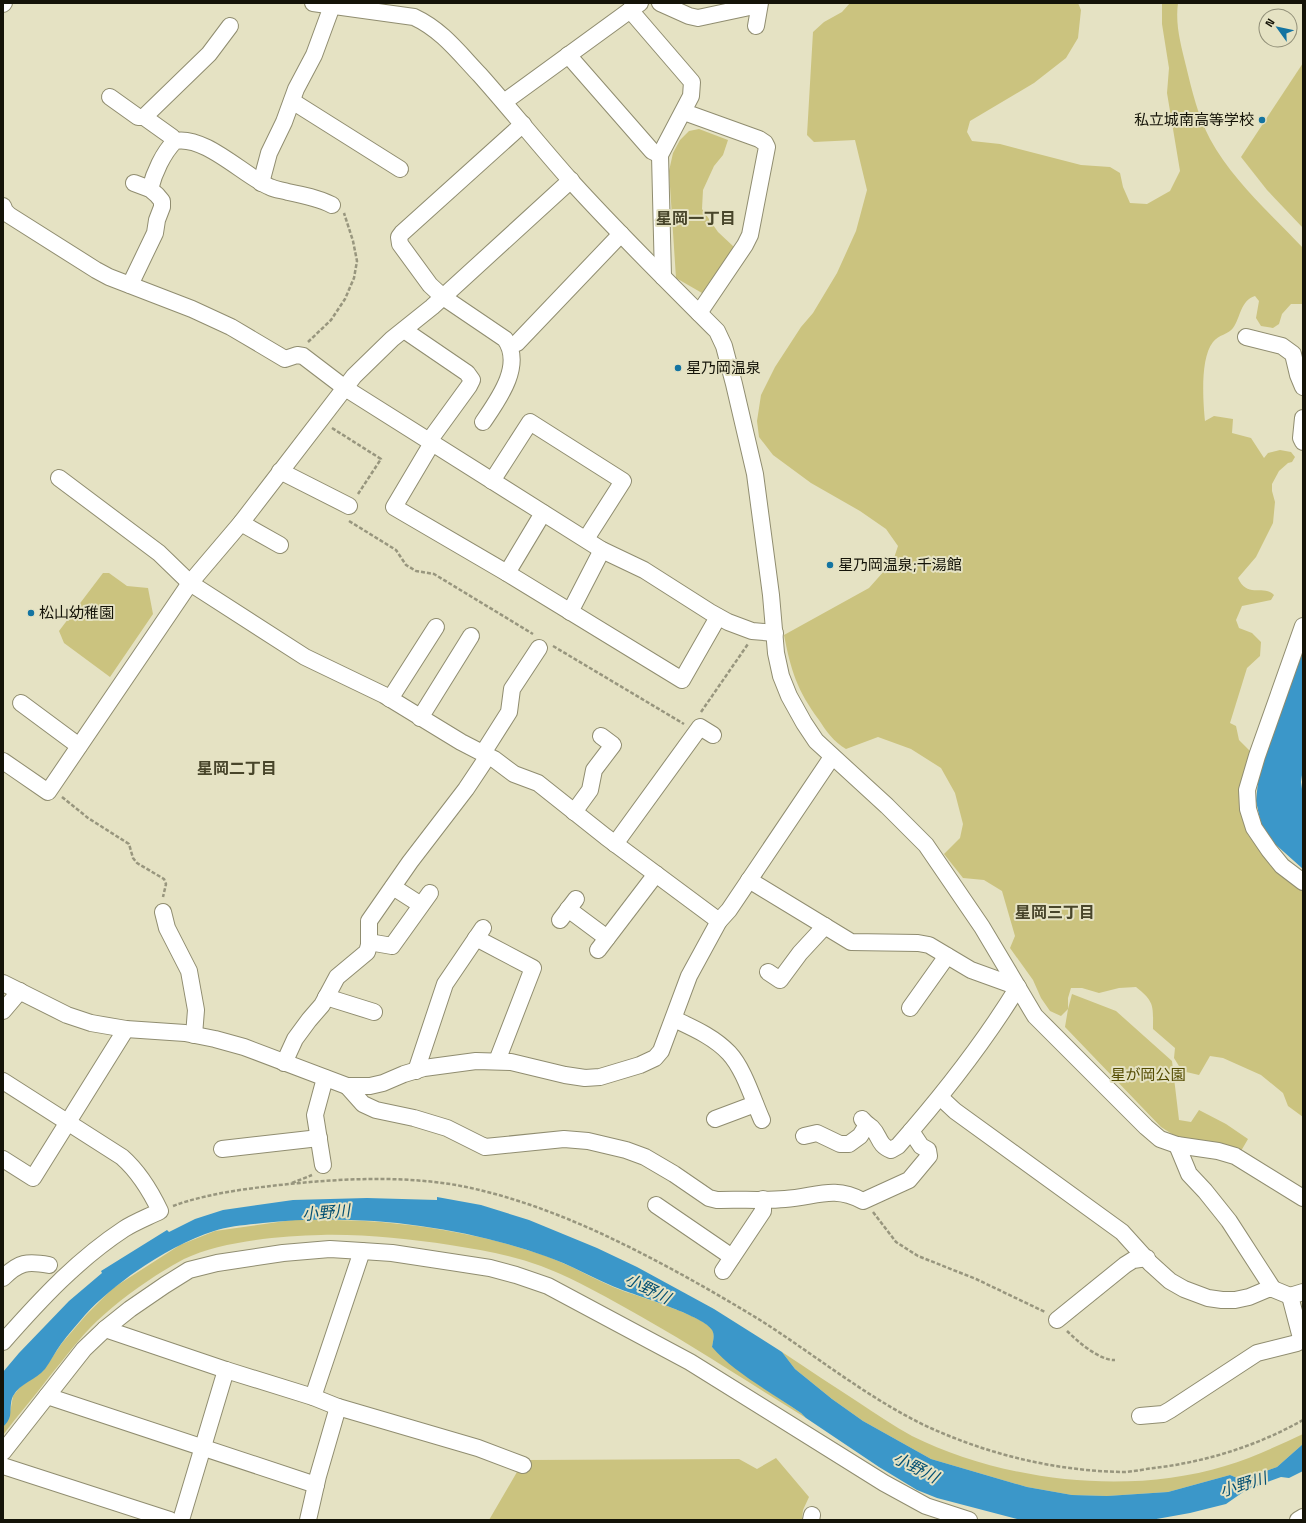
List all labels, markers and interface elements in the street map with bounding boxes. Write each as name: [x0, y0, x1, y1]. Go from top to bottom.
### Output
north arrow: [1258, 8, 1298, 48]
text: N: [1261, 15, 1278, 30]
place label: 私立城南高等学校: [1134, 108, 1254, 131]
marker: 私立城南高等学校: [1257, 115, 1267, 125]
district label: 星岡一丁目: [656, 206, 736, 230]
place label: 星乃岡温泉: [686, 356, 761, 379]
marker: 星乃岡温泉: [673, 363, 683, 373]
place label: 星乃岡温泉;千湯館: [838, 553, 962, 576]
marker: 星乃岡温泉;千湯館: [825, 560, 835, 570]
place label: 松山幼稚園: [39, 601, 114, 624]
marker: 松山幼稚園: [26, 608, 36, 618]
district label: 星岡二丁目: [197, 756, 277, 780]
district label: 星岡三丁目: [1015, 900, 1095, 924]
park label: 星が岡公園: [1110, 1063, 1186, 1086]
water label: 小野川: [301, 1198, 353, 1226]
water label: 小野川: [621, 1267, 677, 1310]
water label: 小野川: [889, 1445, 945, 1489]
water label: 小野川: [1217, 1465, 1271, 1502]

